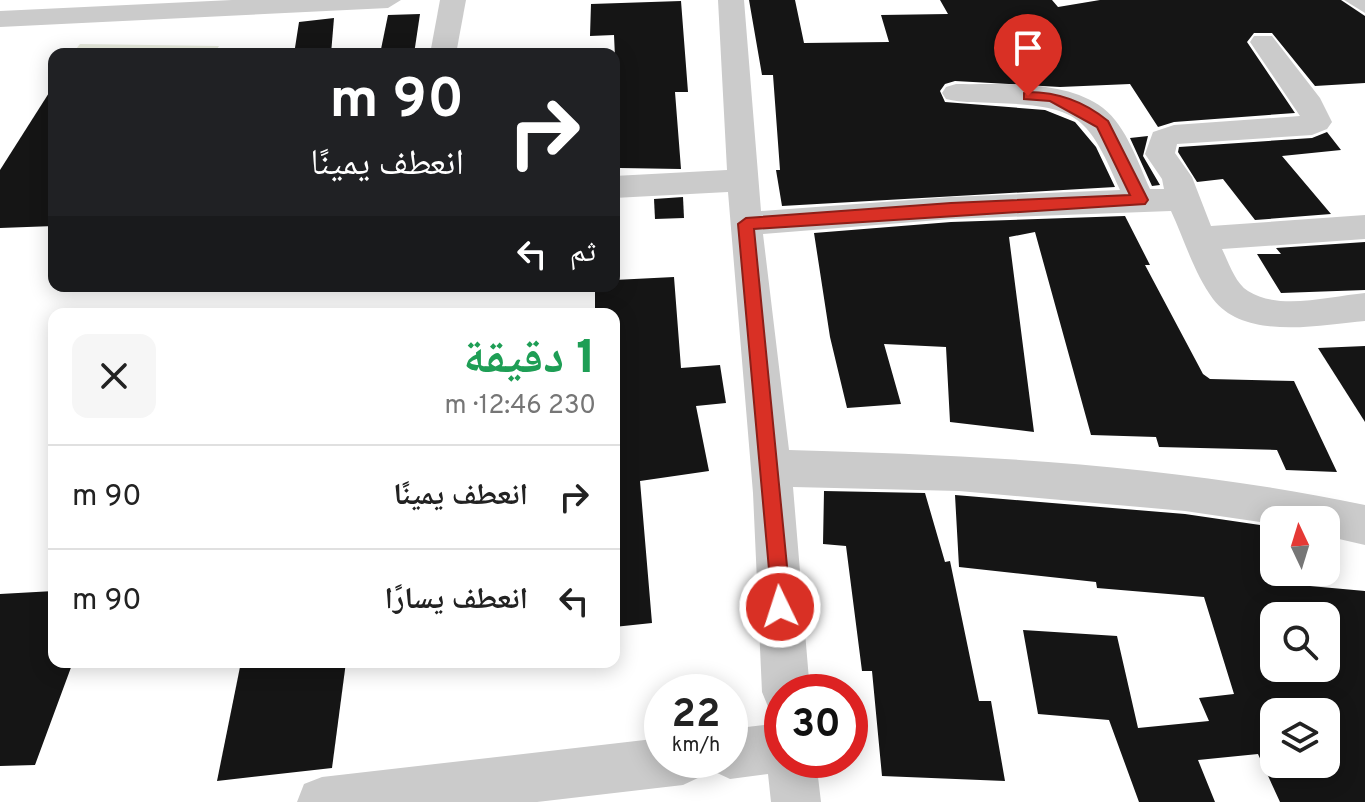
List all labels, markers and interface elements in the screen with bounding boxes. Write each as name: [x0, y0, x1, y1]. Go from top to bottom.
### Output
pin: [994, 14.0, 1062, 96]
icon: arrive: [1006, 26, 1050, 70]
text: 90 m: [329, 67, 464, 137]
icon: right: [492, 80, 596, 184]
text: انعطف يمينًا: [310, 142, 464, 188]
icon: left: [510, 232, 554, 276]
text: ثم: [570, 235, 596, 272]
text: 1 دقيقة: [463, 330, 596, 390]
button: close: [72, 334, 156, 418]
text: 230 m · 12:46: [445, 390, 596, 423]
icon: right: [552, 475, 596, 519]
text: انعطف يمينًا: [393, 478, 528, 515]
text: 90 m: [72, 479, 141, 516]
north arrow: [1260, 506, 1340, 586]
map controls: [1260, 506, 1340, 778]
position arrow: [738, 565, 822, 649]
icon: left: [552, 579, 596, 623]
text: انعطف يسارًا: [384, 582, 528, 619]
text: 90 m: [72, 583, 141, 620]
button: search: [1260, 602, 1340, 682]
speed limit sign: 30: [764, 674, 868, 778]
text: 22: [672, 691, 720, 741]
button: layers: [1260, 698, 1340, 778]
text: km/h: [672, 733, 720, 759]

